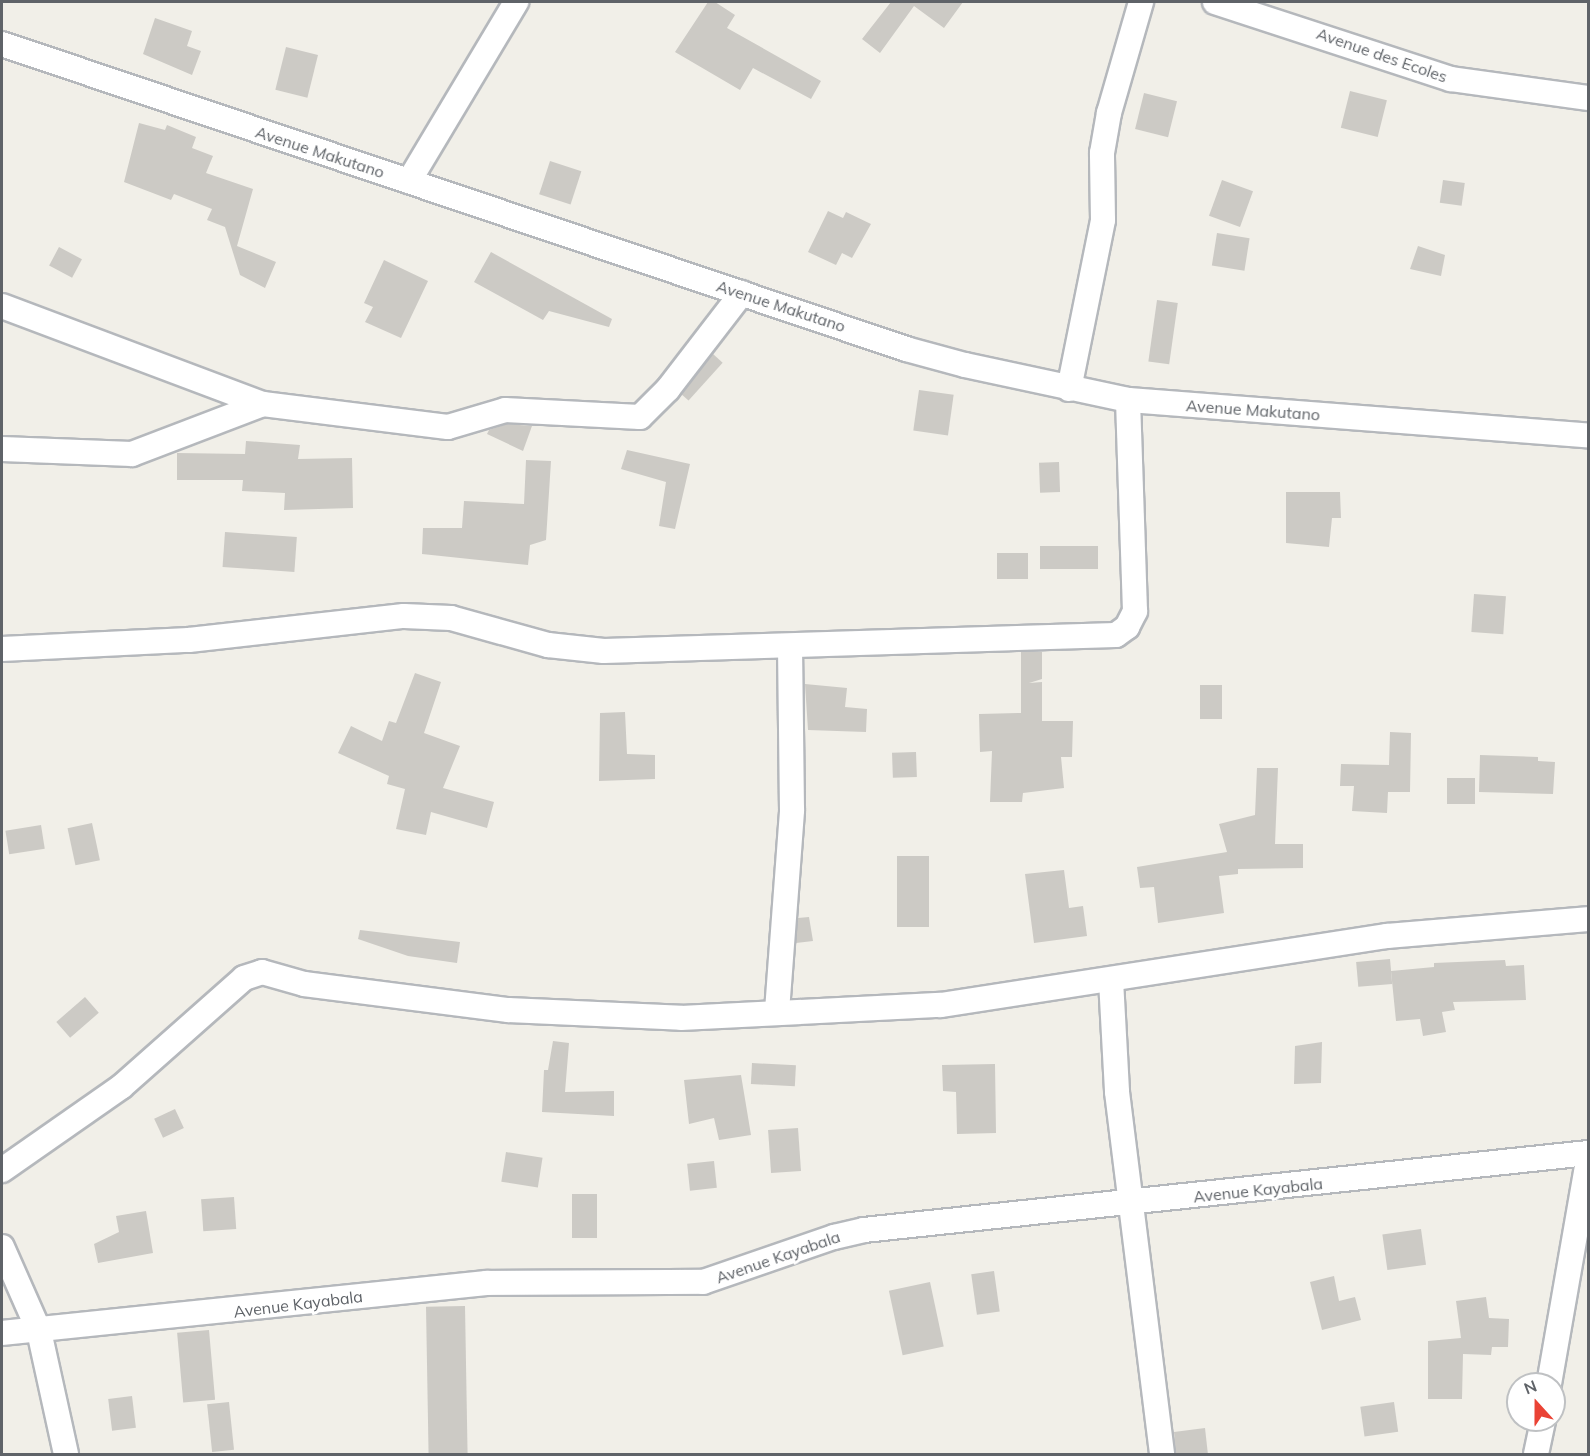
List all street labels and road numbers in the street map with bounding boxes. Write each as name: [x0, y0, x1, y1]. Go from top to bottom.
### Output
street label: Avenue des Ecoles: [1314, 24, 1450, 86]
street label: Avenue Makutano: [253, 122, 387, 182]
street label: Avenue Makutano: [714, 276, 848, 336]
street label: Avenue Makutano: [1185, 396, 1321, 424]
street label: Avenue Kayabala: [1192, 1174, 1324, 1206]
street label: Avenue Kayabala: [713, 1227, 843, 1287]
street label: Avenue Kayabala: [232, 1287, 364, 1321]

